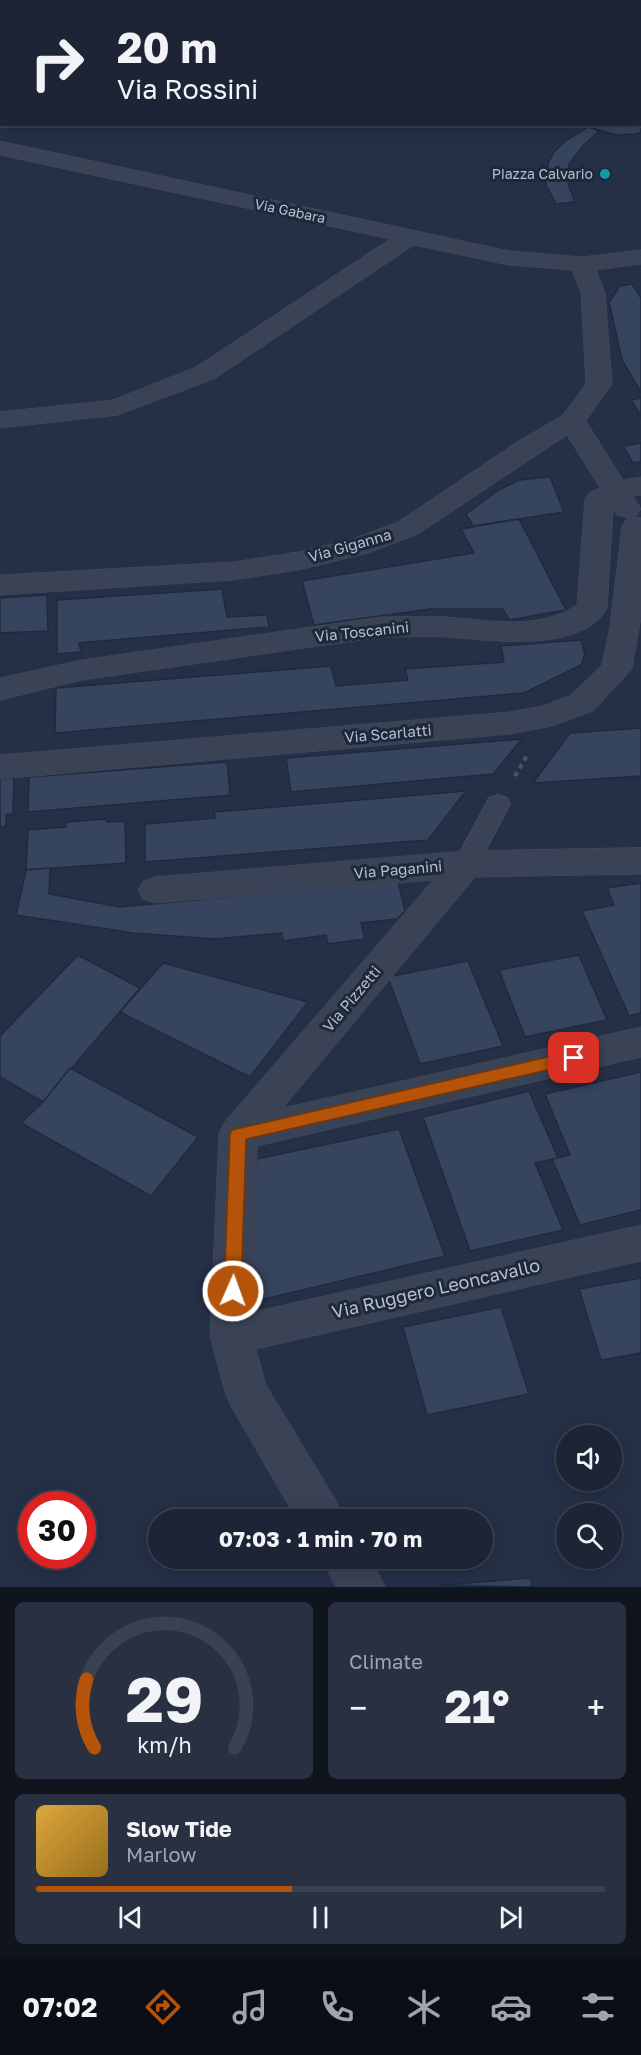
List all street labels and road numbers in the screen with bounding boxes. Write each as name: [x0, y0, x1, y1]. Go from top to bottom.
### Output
street label: Via Gabara: [253, 195, 327, 226]
street label: Via Giganna: [306, 525, 393, 565]
street label: Via Toscanini: [314, 617, 410, 645]
street label: Via Scarlatti: [344, 720, 432, 746]
street label: Via Paganini: [353, 856, 443, 882]
street label: Via Pizzetti: [319, 962, 384, 1035]
street label: Via Ruggero Leoncavallo: [330, 1253, 542, 1323]

